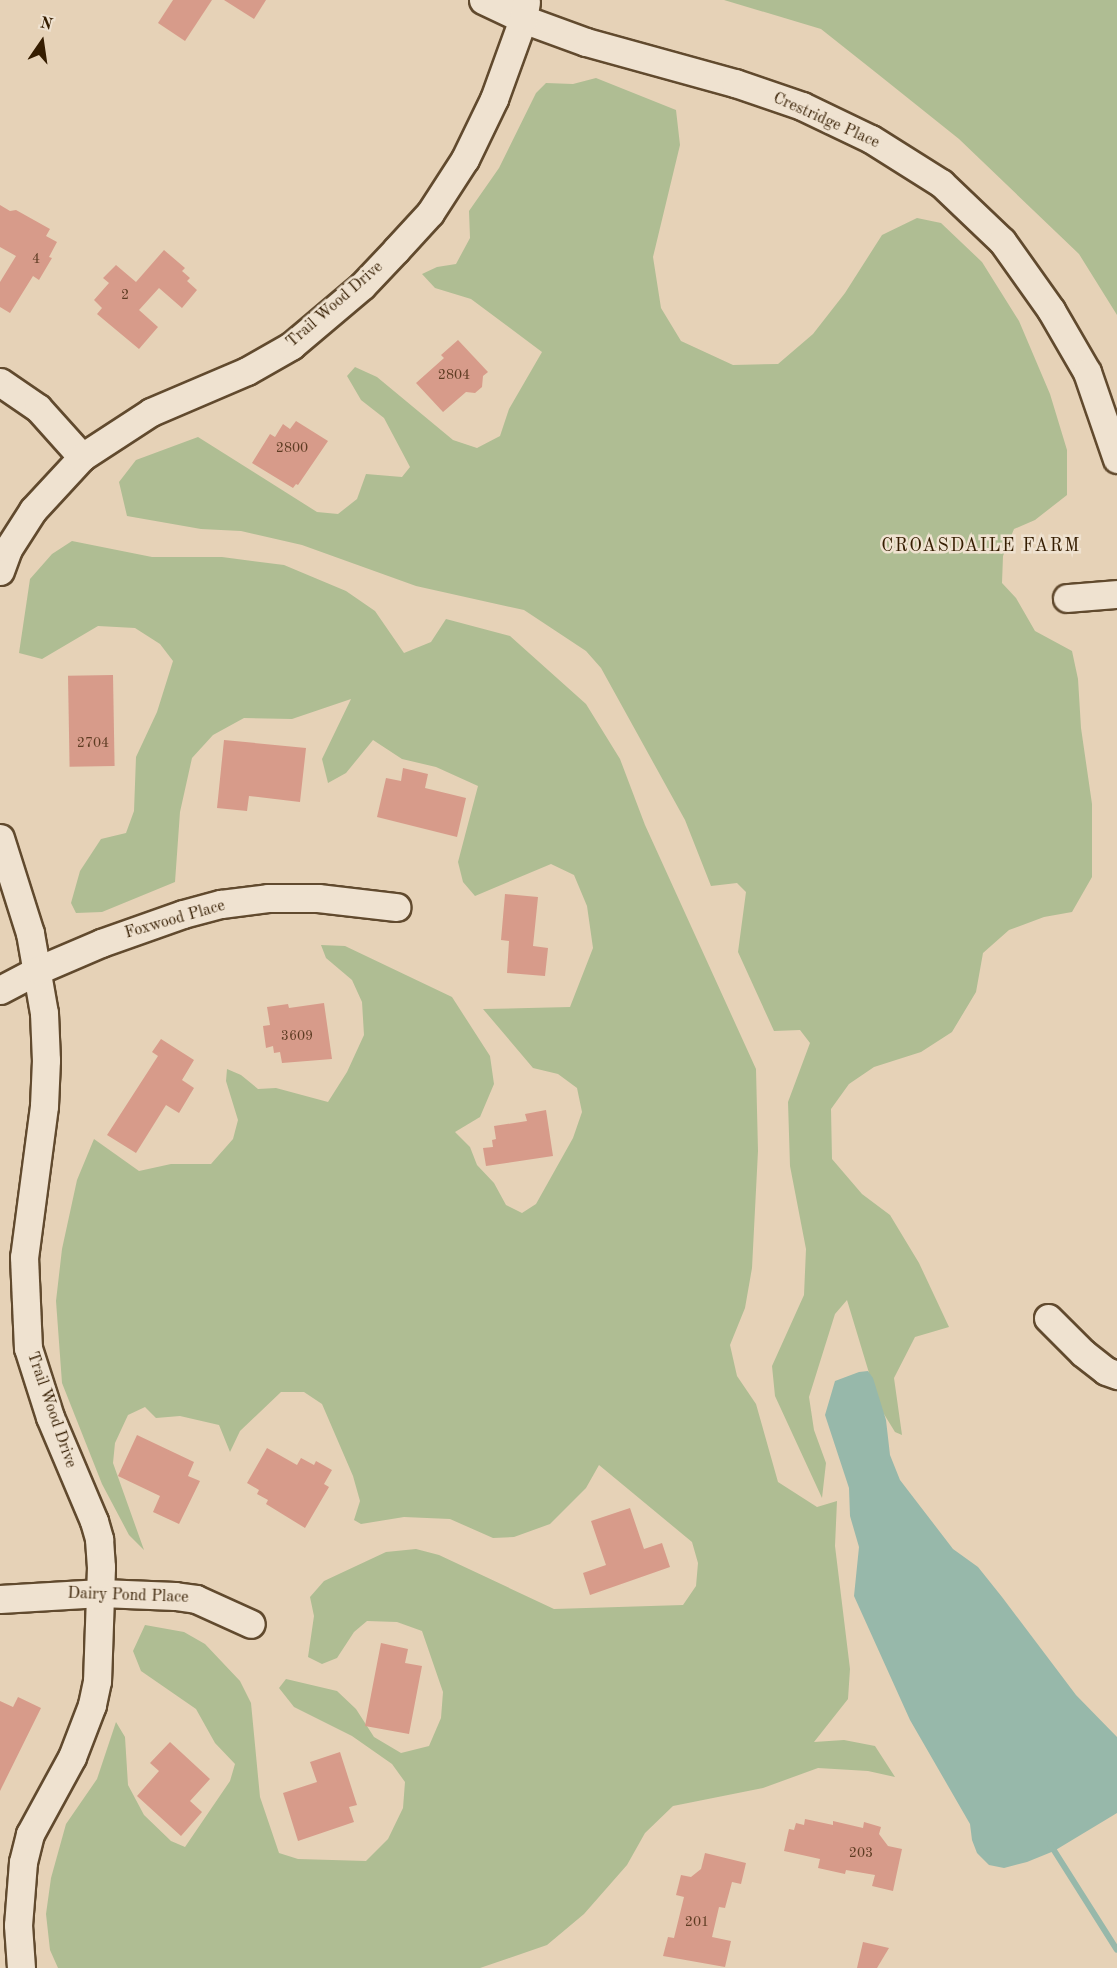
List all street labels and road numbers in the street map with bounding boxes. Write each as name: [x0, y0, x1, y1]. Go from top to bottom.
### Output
street label: Crestridge Place: [770, 89, 882, 153]
street label: Trail Wood Drive: [283, 258, 387, 352]
street label: Foxwood Place: [123, 897, 227, 943]
street label: Trail Wood Drive: [22, 1349, 80, 1471]
street label: Dairy Pond Place: [67, 1584, 189, 1608]

